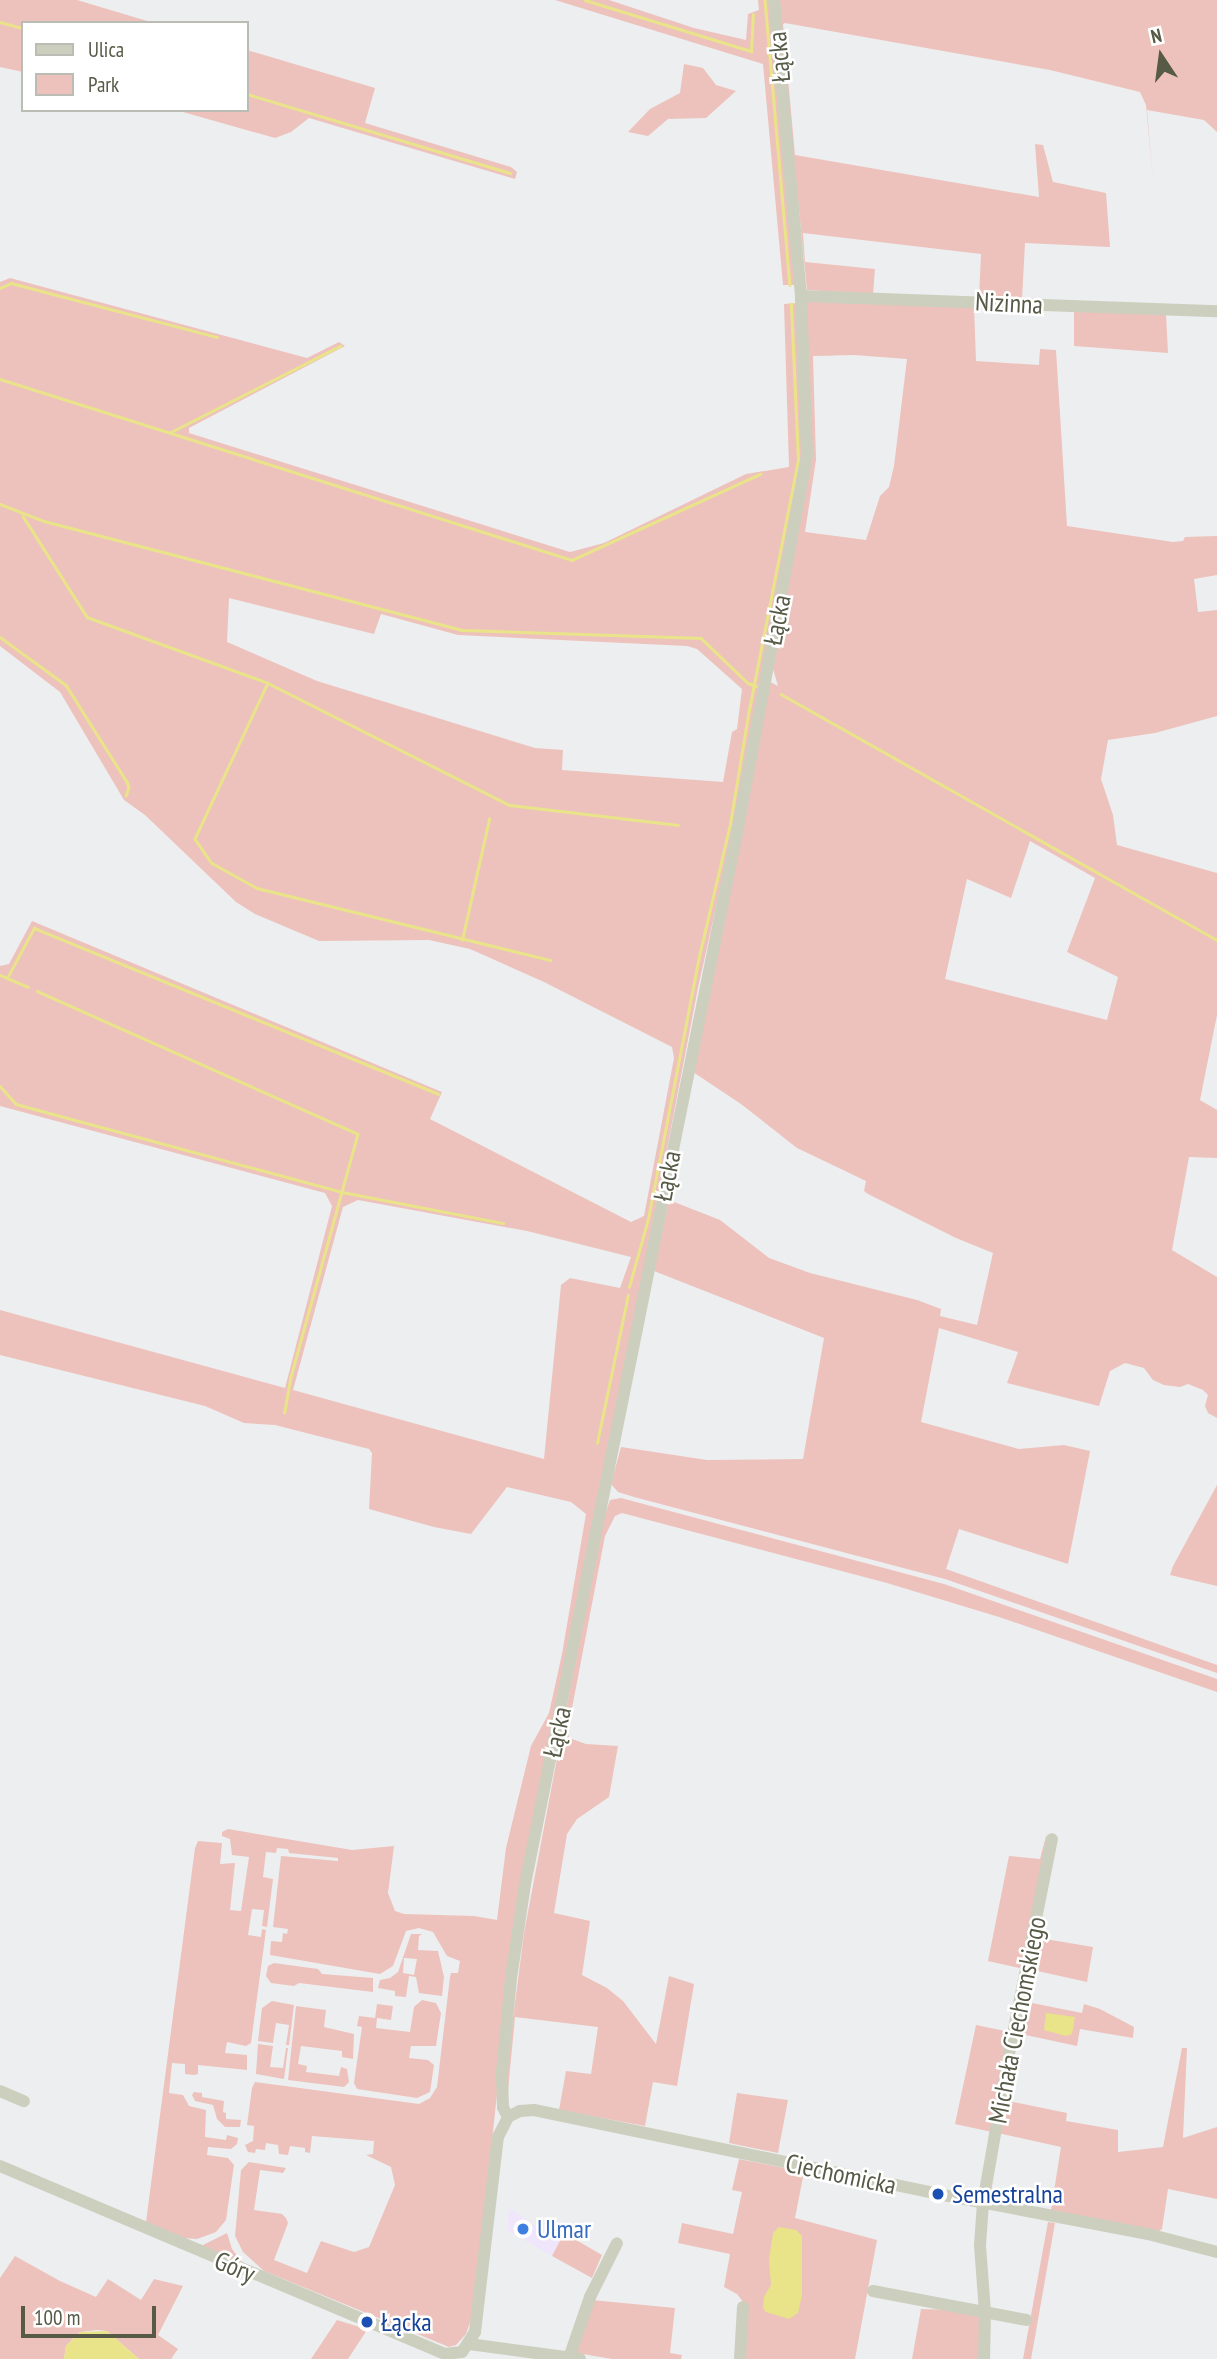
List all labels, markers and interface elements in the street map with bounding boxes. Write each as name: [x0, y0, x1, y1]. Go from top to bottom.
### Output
legend: [21, 21, 248, 112]
north arrow: [1126, 21, 1196, 91]
text: N: [1149, 23, 1164, 48]
street label: Łącka: [761, 30, 797, 84]
text: Ulica: [88, 36, 124, 63]
text: Park: [88, 71, 119, 98]
street label: Nizinna: [974, 286, 1044, 320]
street label: Łącka: [757, 592, 797, 648]
street label: Łącka: [647, 1148, 687, 1204]
street label: Łącka: [536, 1704, 578, 1760]
street label: Michała Ciechomskiego: [982, 1914, 1052, 2126]
street label: Ciechomicka: [783, 2147, 899, 2201]
place label: Semestralna: [952, 2178, 1063, 2210]
marker: Semestralna: [930, 2186, 946, 2202]
place label: Ulmar: [537, 2213, 591, 2245]
marker: Ulmar: [515, 2221, 531, 2237]
street label: Góry: [210, 2245, 260, 2289]
scale bar: [24, 2292, 159, 2336]
text: 100 m: [34, 2304, 80, 2331]
place label: Łącka: [381, 2306, 432, 2338]
marker: Łącka: [359, 2314, 375, 2330]

